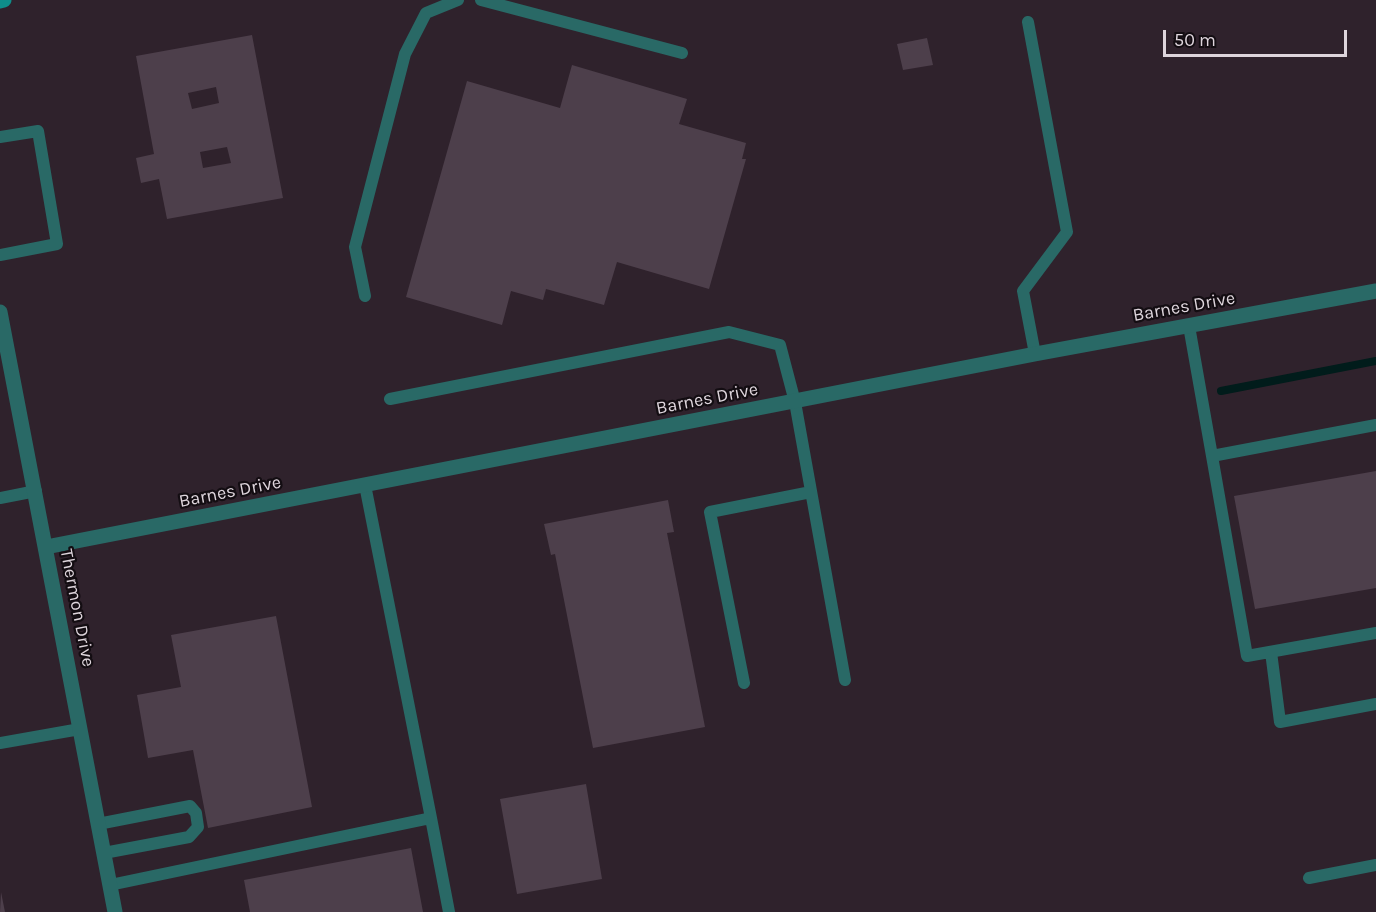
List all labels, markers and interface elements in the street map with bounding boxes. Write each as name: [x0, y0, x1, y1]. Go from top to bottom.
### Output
scale bar: [1166, 18, 1350, 56]
text: 50 m: [1174, 29, 1216, 51]
street label: Barnes Drive: [1131, 287, 1237, 327]
street label: Barnes Drive: [654, 379, 760, 419]
street label: Barnes Drive: [177, 472, 283, 512]
street label: Thermon Drive: [55, 547, 99, 669]

